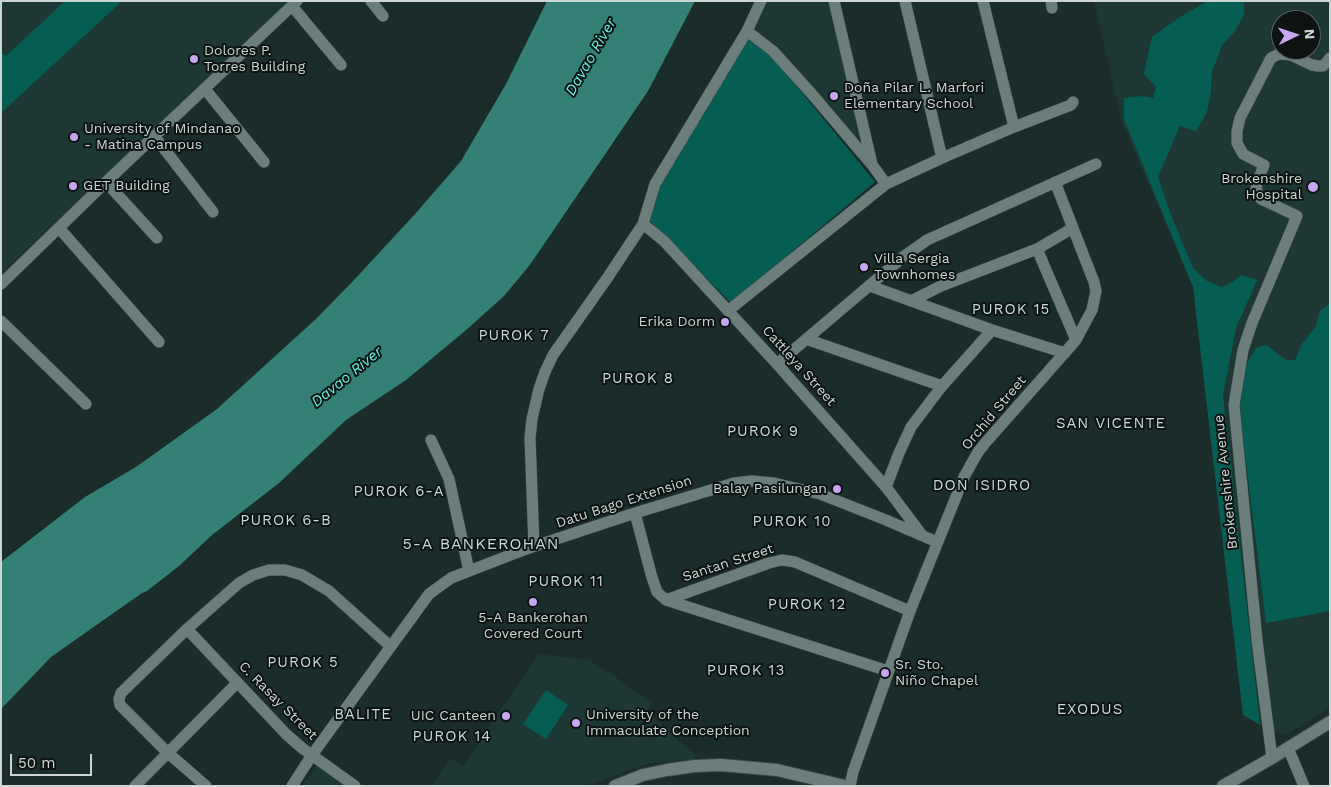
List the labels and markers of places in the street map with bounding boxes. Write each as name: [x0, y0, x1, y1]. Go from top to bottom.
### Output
place label: Dolores P. Torres Building: [204, 43, 305, 75]
marker: Dolores P. Torres Building: [188, 53, 200, 65]
place label: Doña Pilar L. Marfori Elementary School: [844, 80, 984, 112]
marker: Doña Pilar L. Marfori Elementary School: [828, 90, 840, 102]
place label: University of Mindanao - Matina Campus: [84, 121, 241, 154]
marker: University of Mindanao - Matina Campus: [68, 131, 80, 143]
place label: Brokenshire Hospital: [1221, 171, 1302, 203]
place label: GET Building: [83, 178, 170, 194]
marker: GET Building: [67, 180, 79, 192]
marker: Brokenshire Hospital: [1306, 180, 1320, 194]
place label: Villa Sergia Townhomes: [874, 251, 955, 284]
marker: Villa Sergia Townhomes: [858, 261, 870, 273]
place label: Erika Dorm: [639, 314, 715, 330]
marker: Erika Dorm: [719, 316, 731, 328]
place label: Balay Pasilungan: [713, 481, 827, 497]
marker: Balay Pasilungan: [831, 483, 843, 495]
marker: 5-A Bankerohan Covered Court: [527, 596, 539, 608]
place label: 5-A Bankerohan Covered Court: [478, 610, 588, 642]
place label: Sr. Sto. Niño Chapel: [895, 657, 978, 690]
marker: Sr. Sto. Niño Chapel: [879, 667, 891, 679]
place label: University of the Immaculate Conception: [586, 707, 750, 740]
place label: UIC Canteen: [411, 708, 496, 724]
marker: UIC Canteen: [500, 710, 512, 722]
marker: University of the Immaculate Conception: [570, 717, 582, 729]

